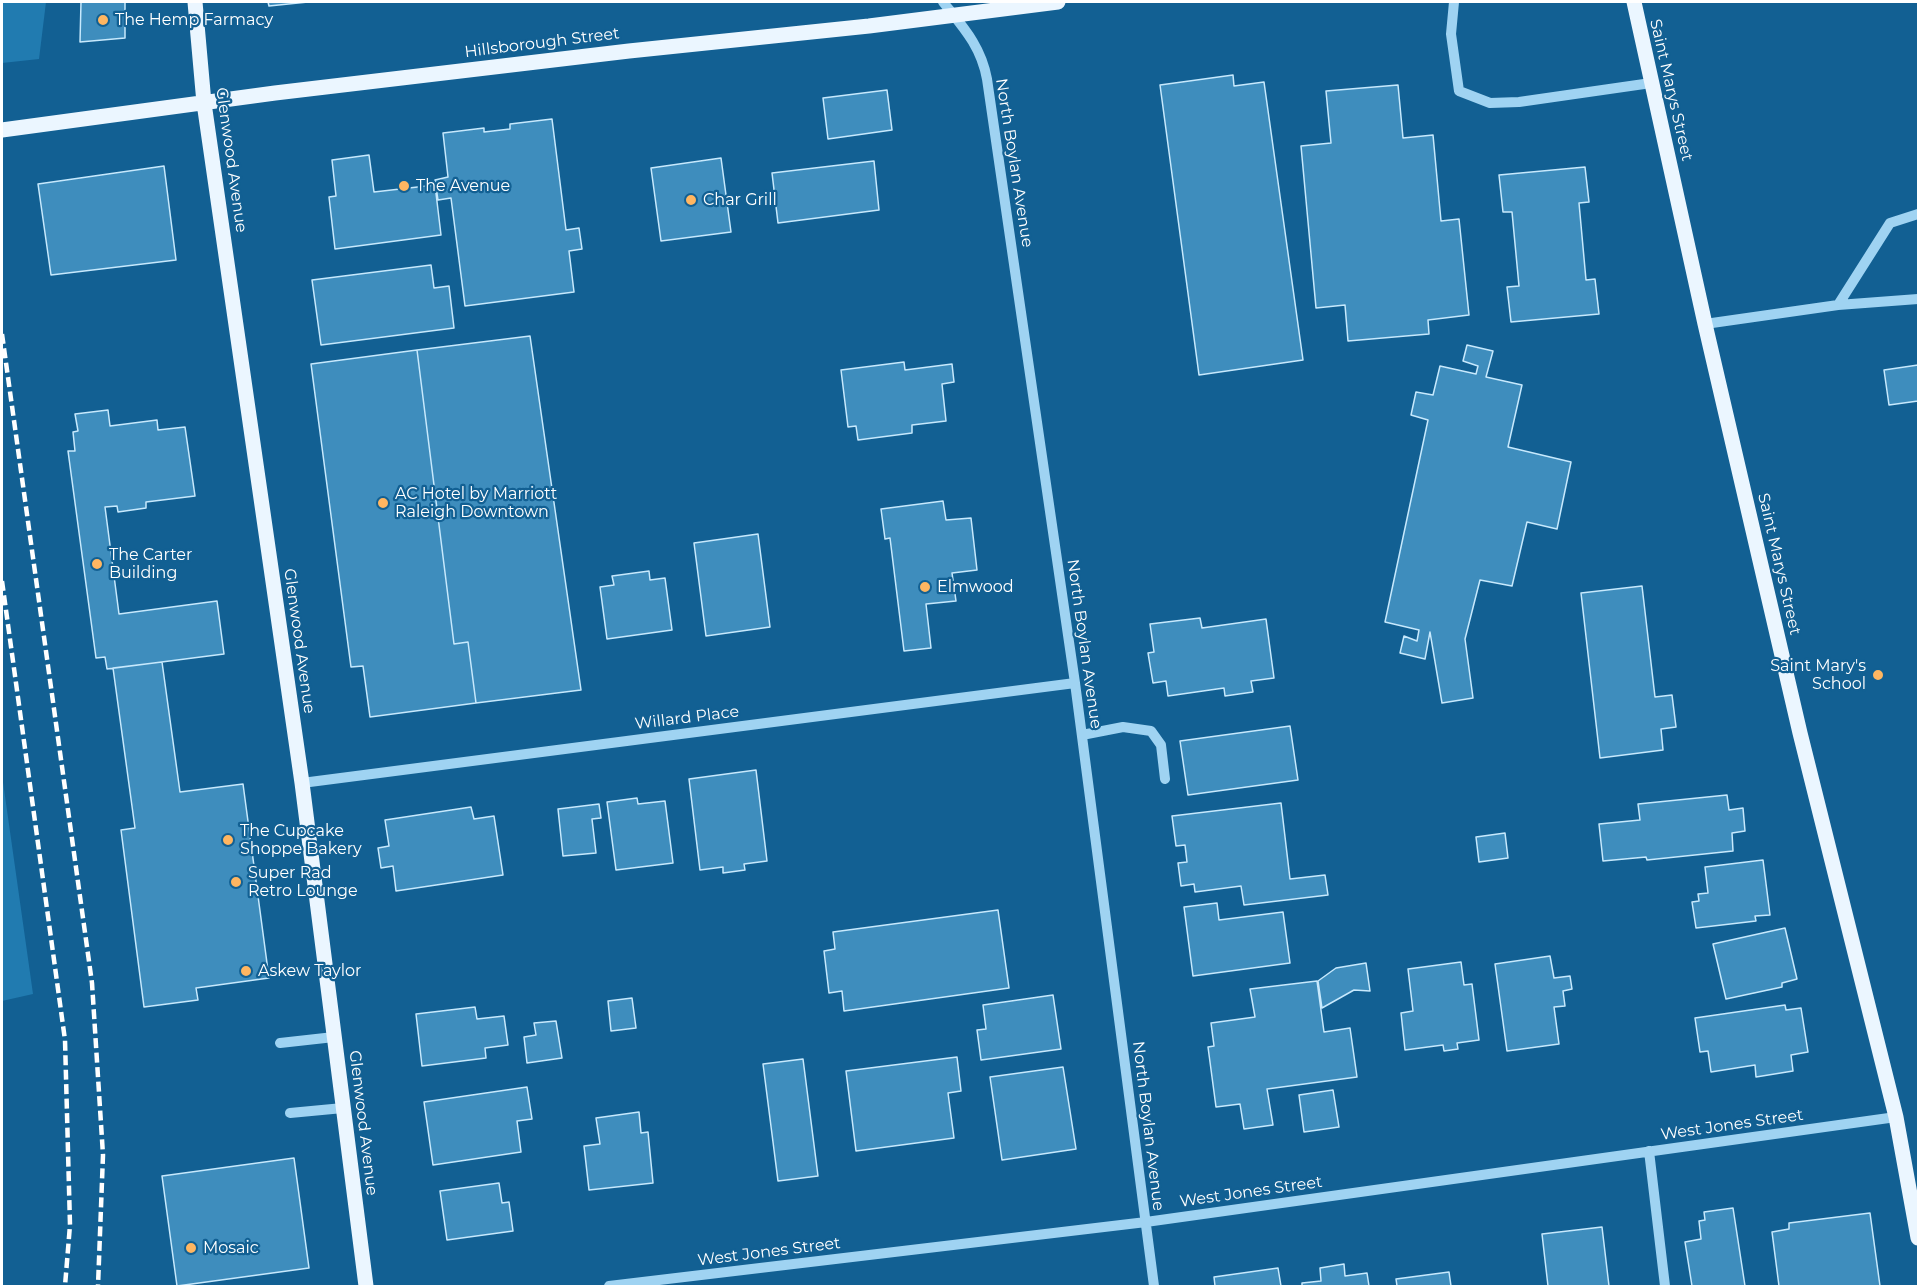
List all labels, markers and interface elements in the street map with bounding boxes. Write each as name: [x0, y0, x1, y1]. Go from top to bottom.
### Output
place label: The Hemp Farmacy: [115, 10, 273, 30]
marker: The Hemp Farmacy: [96, 13, 110, 27]
street label: Saint Marys Street: [1645, 17, 1697, 163]
street label: Hillsborough Street: [463, 24, 621, 62]
street label: North Boylan Avenue: [991, 77, 1037, 249]
street label: Glenwood Avenue: [211, 86, 251, 234]
place label: The Avenue: [416, 176, 510, 196]
marker: The Avenue: [397, 179, 411, 193]
place label: Char Grill: [703, 190, 777, 210]
marker: Char Grill: [684, 193, 698, 207]
place label: AC Hotel by Marriott Raleigh Downtown: [395, 484, 557, 522]
street label: Saint Marys Street: [1753, 491, 1805, 637]
marker: AC Hotel by Marriott Raleigh Downtown: [376, 496, 390, 510]
place label: The Carter Building: [109, 545, 192, 583]
marker: The Carter Building: [90, 557, 104, 571]
street label: North Boylan Avenue: [1063, 558, 1105, 730]
street label: Glenwood Avenue: [279, 567, 319, 715]
place label: Elmwood: [937, 577, 1014, 597]
marker: Elmwood: [918, 580, 932, 594]
place label: Saint Mary's School: [1770, 656, 1866, 694]
marker: Saint Mary's School: [1871, 668, 1885, 682]
street label: Willard Place: [634, 702, 740, 734]
place label: The Cupcake Shoppe Bakery: [240, 821, 362, 859]
marker: The Cupcake Shoppe Bakery: [221, 833, 235, 847]
place label: Super Rad Retro Lounge: [248, 863, 358, 901]
marker: Super Rad Retro Lounge: [229, 875, 243, 889]
place label: Askew Taylor: [258, 961, 361, 981]
marker: Askew Taylor: [239, 964, 253, 978]
street label: North Boylan Avenue: [1128, 1040, 1168, 1212]
street label: Glenwood Avenue: [345, 1049, 381, 1197]
street label: West Jones Street: [1659, 1105, 1805, 1145]
street label: West Jones Street: [1178, 1172, 1324, 1212]
street label: West Jones Street: [696, 1234, 842, 1270]
place label: Mosaic: [203, 1238, 259, 1258]
marker: Mosaic: [184, 1241, 198, 1255]

